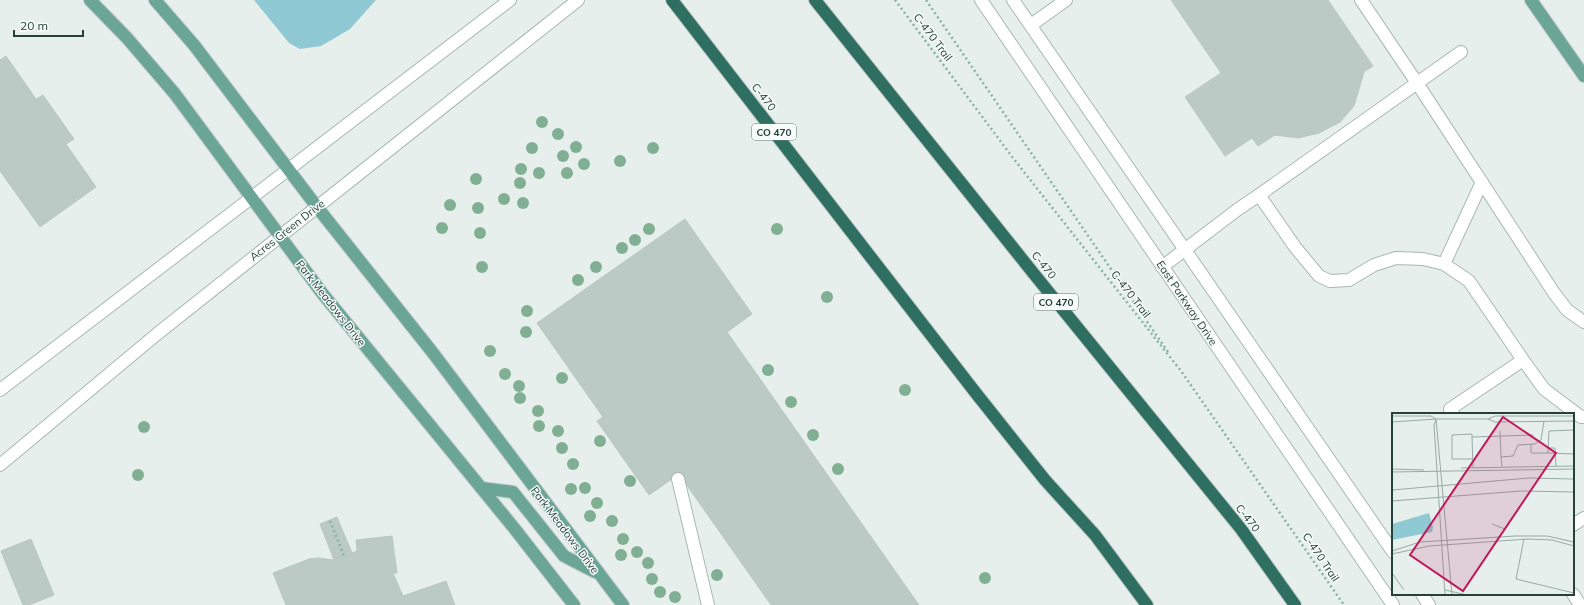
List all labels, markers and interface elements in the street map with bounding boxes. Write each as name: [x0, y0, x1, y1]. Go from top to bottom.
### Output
street label: C-470 Trail: [911, 10, 955, 64]
scale bar: [14, 12, 83, 38]
text: 20 m: [20, 18, 48, 33]
street label: C-470: [749, 80, 780, 114]
road number: CO 470: [752, 124, 796, 140]
street label: Acres Green Drive: [247, 196, 327, 264]
street label: C-470: [1029, 248, 1060, 282]
street label: Park Meadows Drive: [293, 257, 369, 349]
street label: East Parkway Drive: [1153, 258, 1221, 348]
street label: C-470 Trail: [1108, 268, 1154, 320]
road number: CO 470: [1034, 294, 1078, 310]
inset map: [1392, 413, 1574, 595]
street label: Park Meadows Drive: [528, 484, 602, 576]
street label: C-470: [1233, 501, 1264, 535]
street label: C-470 Trail: [1299, 530, 1343, 584]

